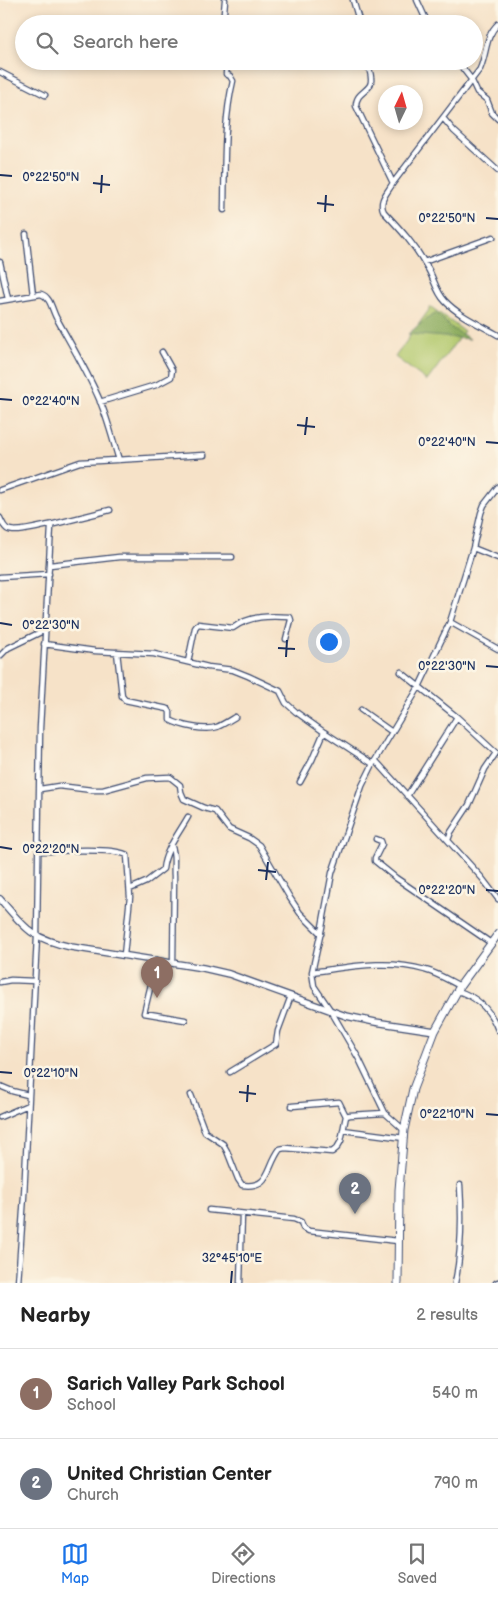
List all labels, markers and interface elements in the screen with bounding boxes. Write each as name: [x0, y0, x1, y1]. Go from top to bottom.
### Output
search box: [15, 15, 483, 70]
icon: search: [33, 29, 61, 57]
text: Search here: [73, 31, 178, 54]
north arrow: [378, 85, 423, 130]
text: 0°22'50"N: [23, 170, 79, 185]
text: 0°22'50"N: [419, 211, 475, 226]
text: 0°22'40"N: [22, 394, 80, 409]
text: 0°22'40"N: [418, 435, 476, 450]
text: 0°22'30"N: [22, 618, 80, 633]
your location: [316, 629, 342, 655]
text: 0°22'30"N: [418, 659, 476, 674]
text: 0°22'20"N: [22, 842, 80, 857]
text: 0°22'20"N: [418, 883, 476, 898]
pin: 1: [141, 957, 173, 998]
text: 0°22'10"N: [24, 1066, 78, 1081]
text: 0°22'10"N: [420, 1107, 474, 1122]
pin: 2: [339, 1173, 371, 1214]
text: 32°45'10"E: [202, 1251, 262, 1266]
text: Nearby: [20, 1303, 90, 1328]
text: 2 results: [416, 1306, 478, 1325]
text: Sarich Valley Park School: [67, 1373, 285, 1396]
text: 1: [33, 1384, 39, 1403]
text: 540 m: [432, 1384, 478, 1403]
text: School: [67, 1396, 116, 1415]
text: United Christian Center: [67, 1463, 272, 1486]
text: 2: [31, 1474, 41, 1493]
text: 790 m: [434, 1474, 478, 1493]
text: Church: [67, 1486, 119, 1505]
tab: Map: [61, 1540, 89, 1587]
tab: Directions: [211, 1540, 276, 1587]
tab: Saved: [398, 1540, 437, 1587]

